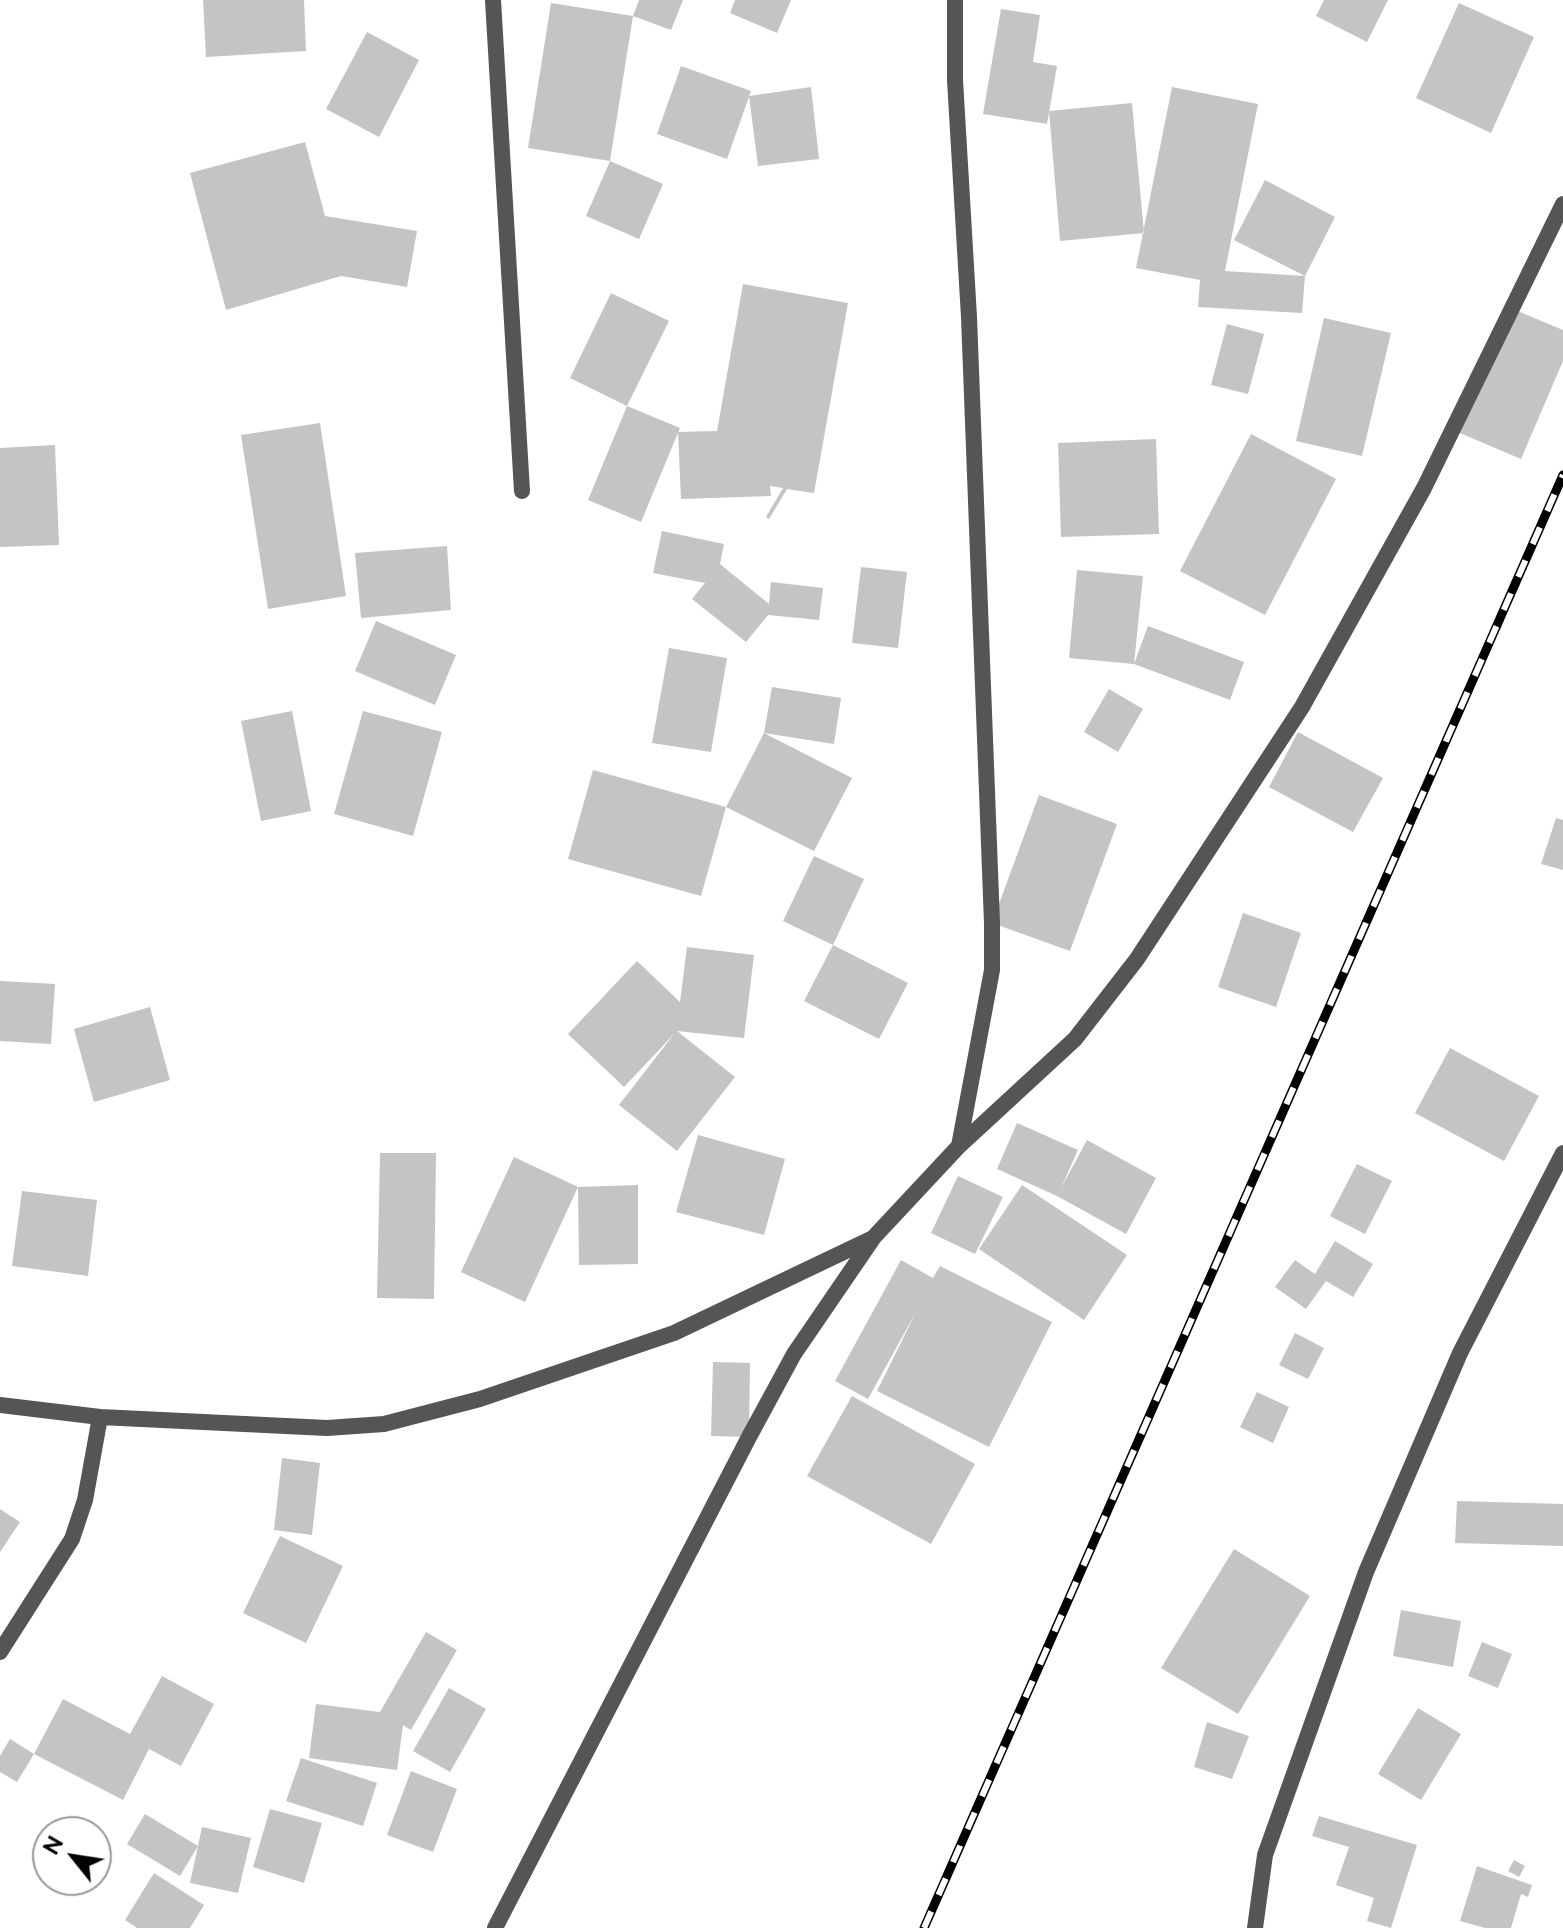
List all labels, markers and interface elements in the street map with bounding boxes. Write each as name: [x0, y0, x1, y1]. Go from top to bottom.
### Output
north arrow: [32, 1816, 112, 1896]
text: N: [37, 1831, 68, 1859]

